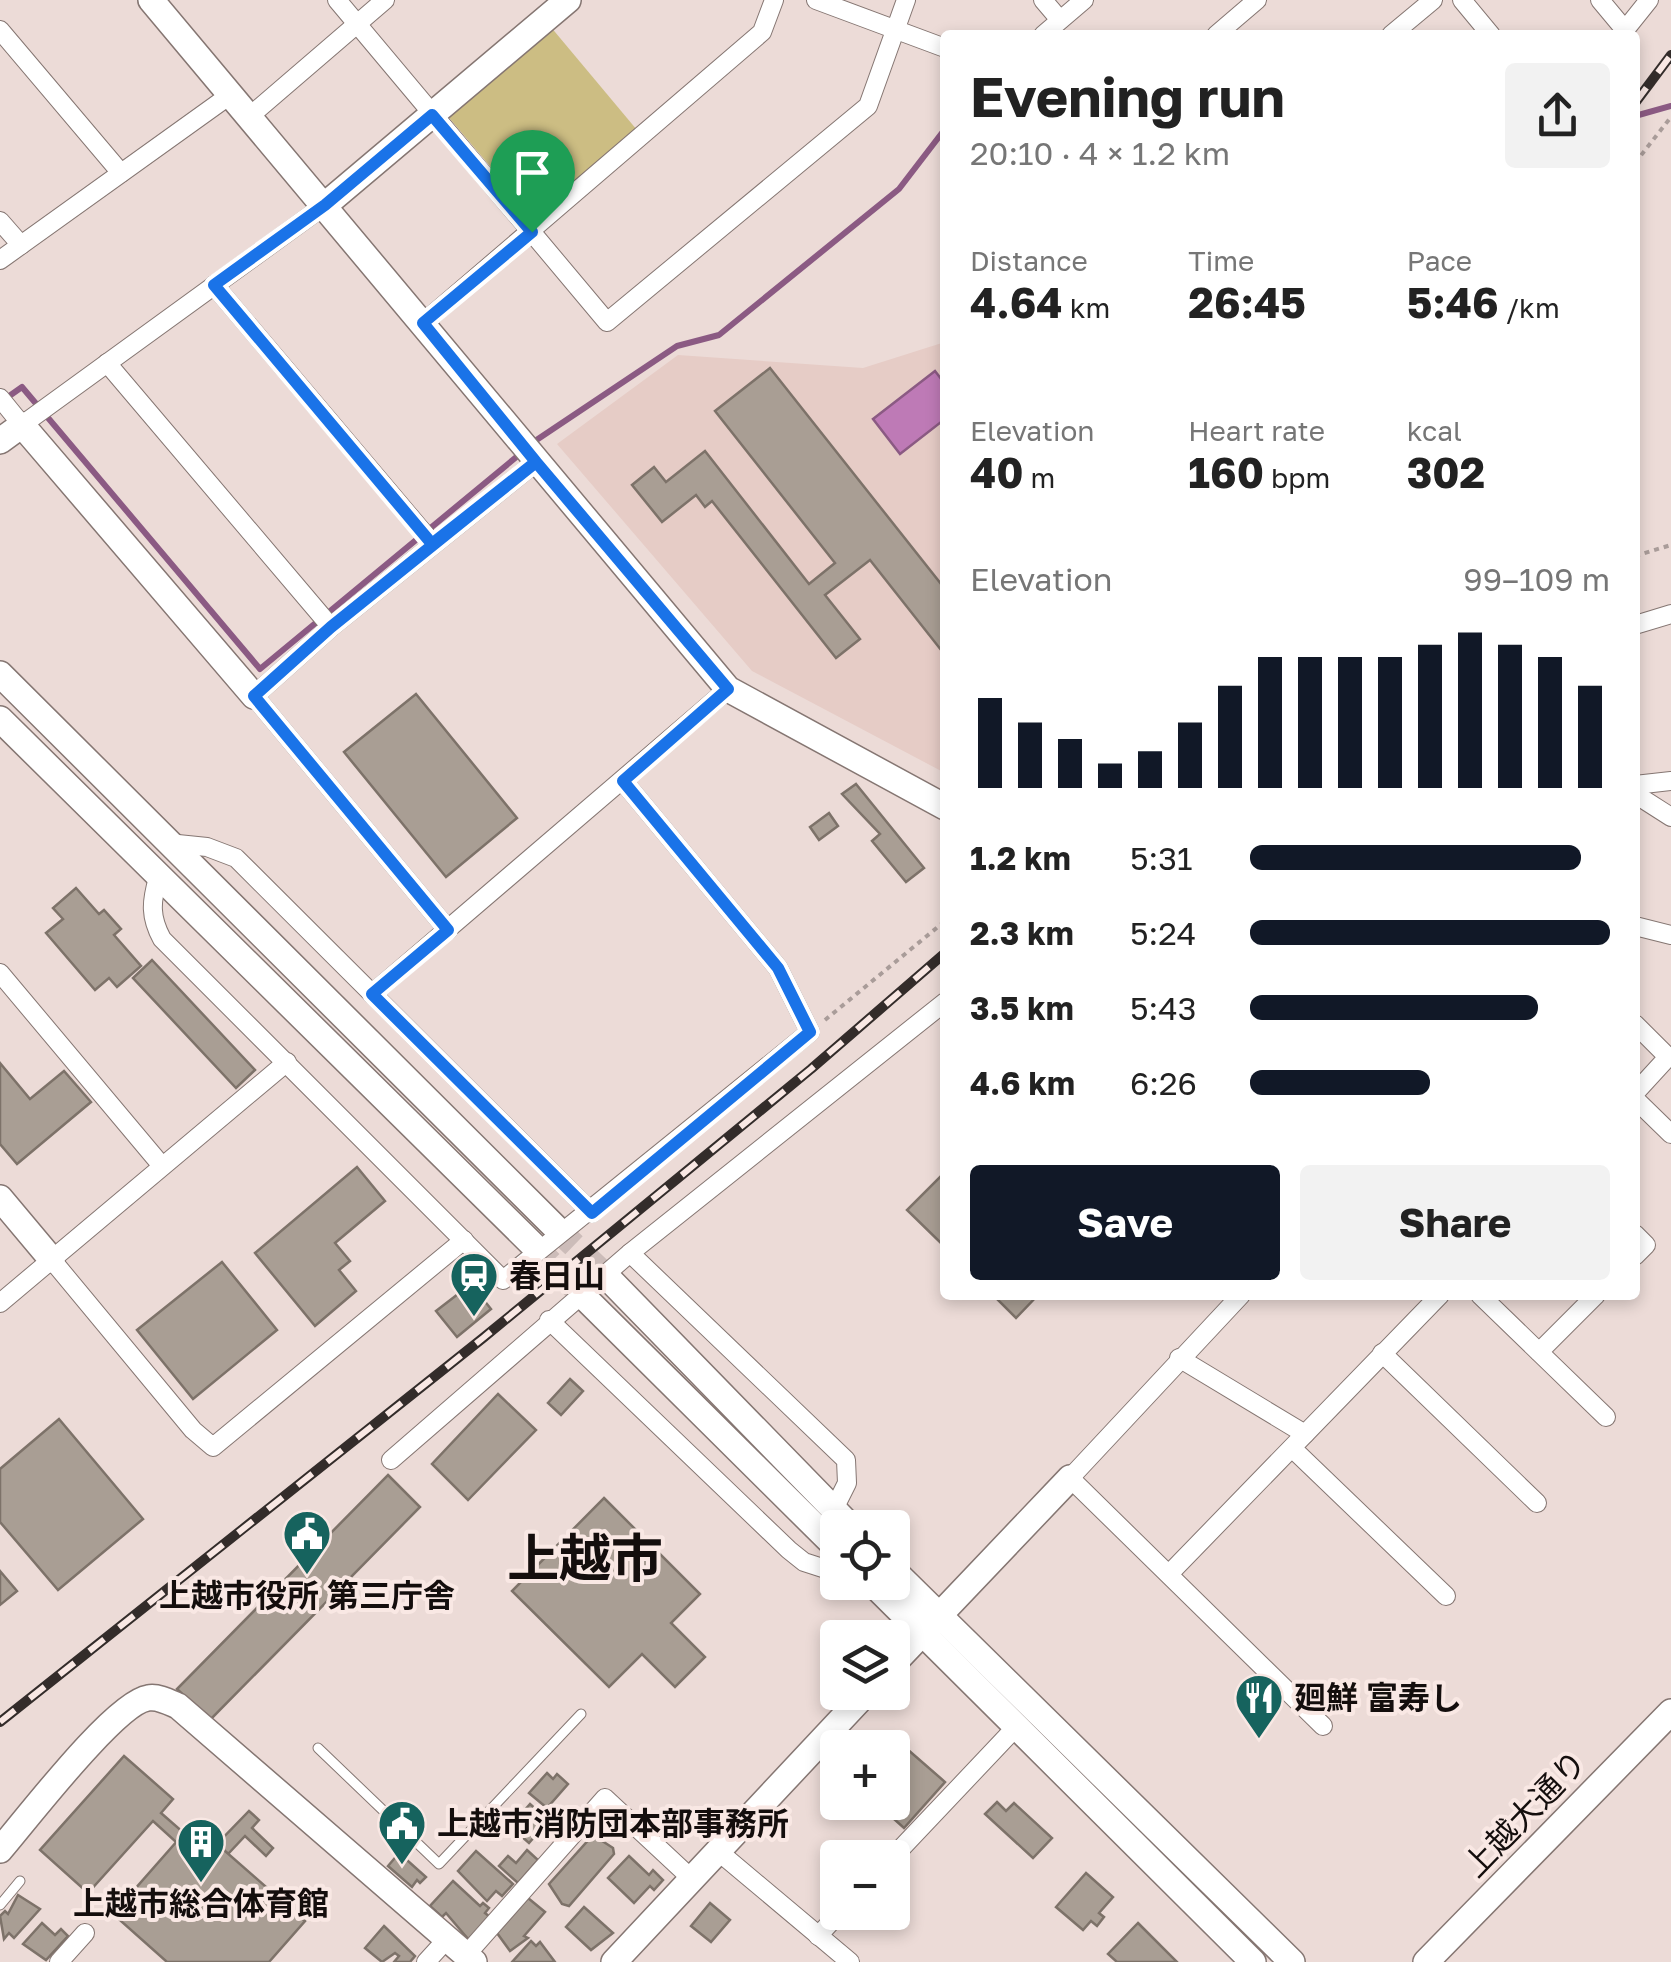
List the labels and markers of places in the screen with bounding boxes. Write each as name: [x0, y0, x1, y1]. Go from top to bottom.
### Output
pin: [490, 130, 575, 233]
station icon: 春日山: [448, 1250, 500, 1318]
place label: 春日山: [509, 1256, 605, 1294]
public building icon: 上越市役所 第三庁舎: [281, 1508, 333, 1576]
place label: 上越市役所 第三庁舎: [159, 1576, 455, 1614]
restaurant icon: 廻鮮 富寿し: [1233, 1672, 1285, 1740]
place label: 廻鮮 富寿し: [1294, 1678, 1462, 1716]
public building icon: 上越市消防団本部事務所: [376, 1798, 428, 1866]
place label: 上越市消防団本部事務所: [437, 1804, 789, 1842]
building icon: 上越市総合体育館: [175, 1816, 227, 1884]
place label: 上越市総合体育館: [73, 1884, 329, 1922]

